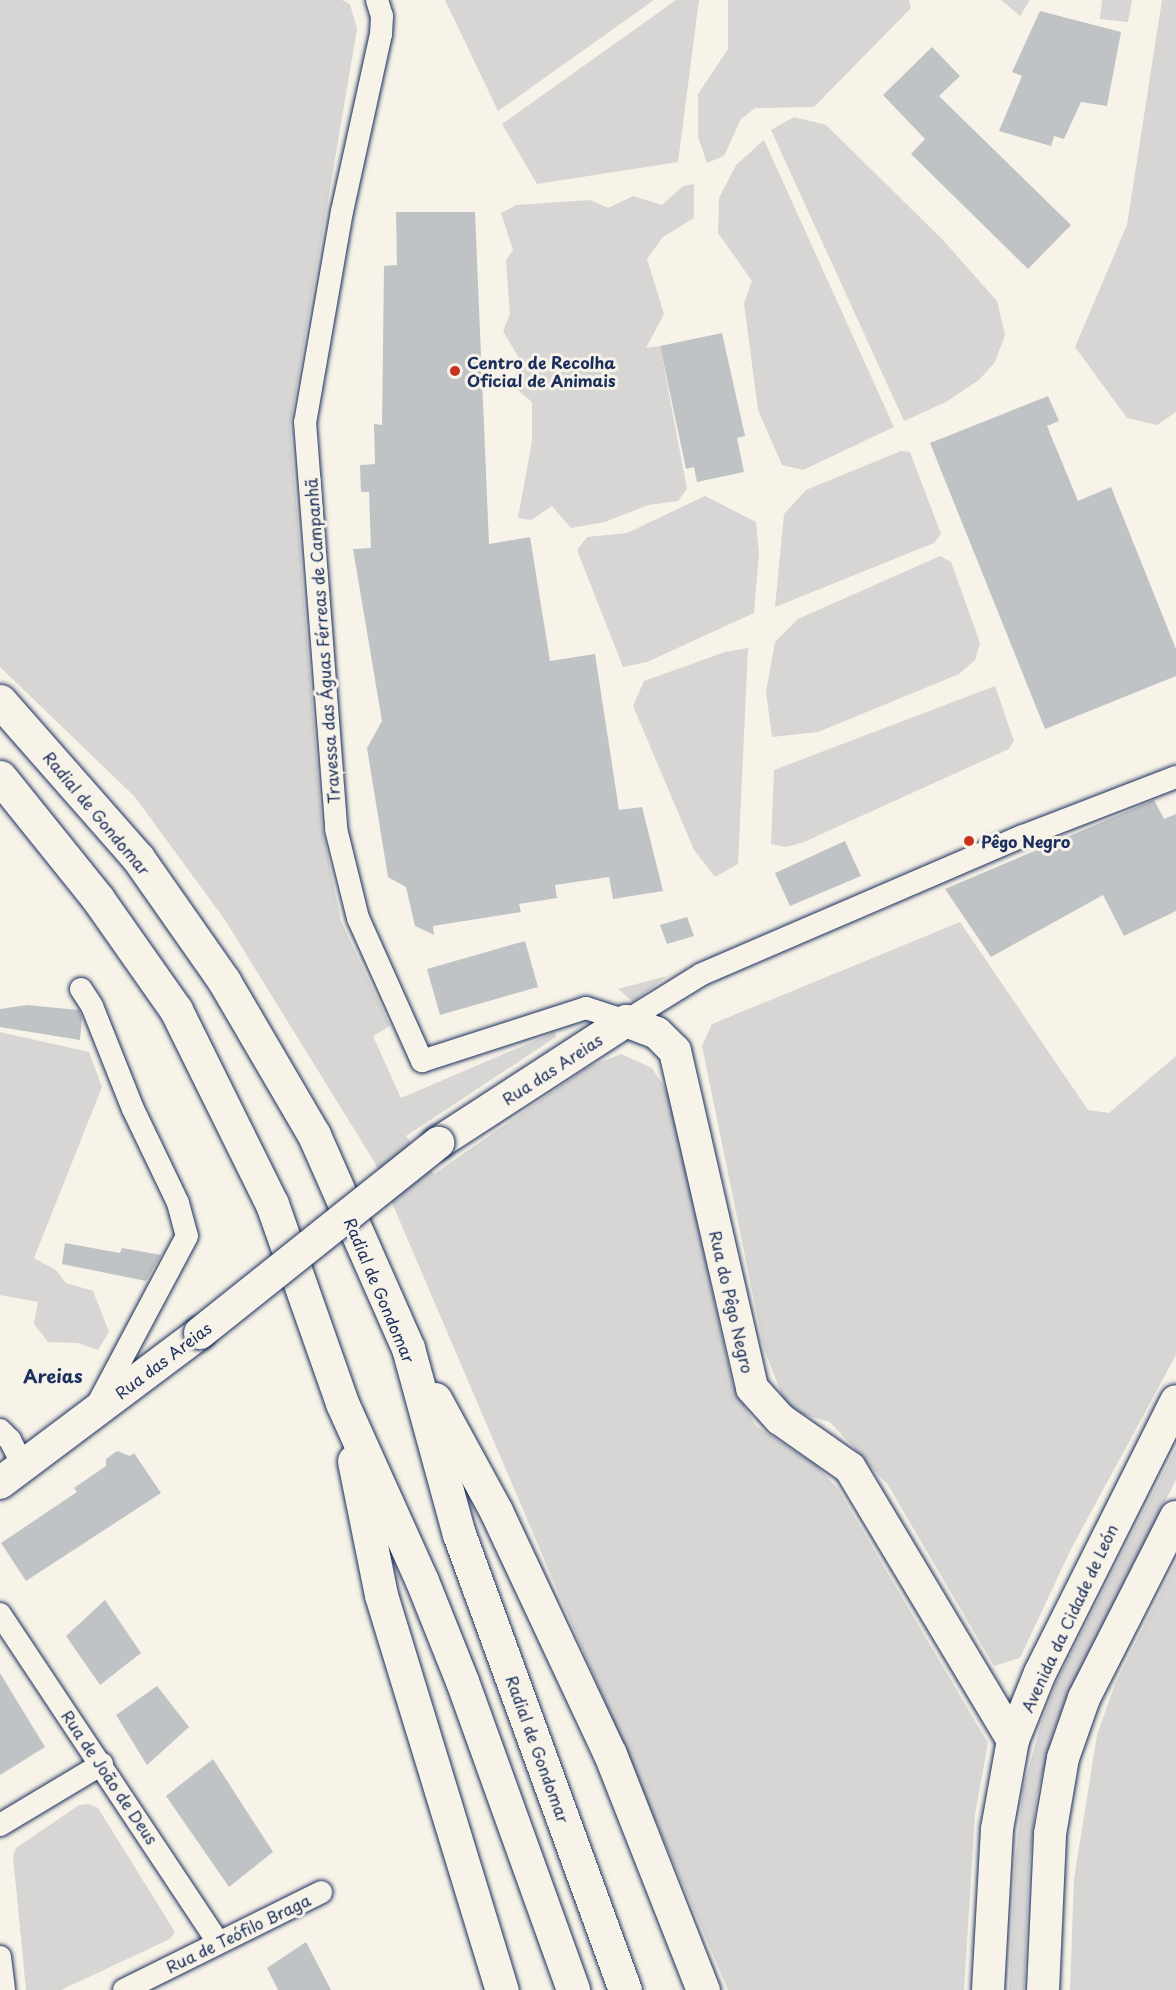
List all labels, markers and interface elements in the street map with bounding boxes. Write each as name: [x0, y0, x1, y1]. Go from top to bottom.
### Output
place label: Centro de Recolha Oficial de Animais: [467, 352, 616, 390]
marker: Centro de Recolha Oficial de Animais: [448, 364, 462, 378]
street label: Travessa das Águas Férreas de Campanhã: [301, 477, 343, 805]
street label: Radial de Gondomar: [39, 746, 155, 880]
place label: Pêgo Negro: [981, 831, 1073, 851]
marker: Pêgo Negro: [962, 834, 976, 848]
street label: Rua das Areias: [498, 1029, 606, 1109]
street label: Radial de Gondomar: [340, 1214, 420, 1366]
street label: Rua do Pêgo Negro: [706, 1228, 758, 1376]
street label: Rua das Areias: [110, 1317, 216, 1403]
district label: Areias: [23, 1365, 83, 1387]
street label: Avenida da Cidade de León: [1017, 1520, 1121, 1716]
street label: Radial de Gondomar: [502, 1672, 574, 1826]
street label: Rua de João de Deus: [57, 1705, 163, 1849]
street label: Rua de Teófilo Braga: [161, 1889, 315, 1977]

